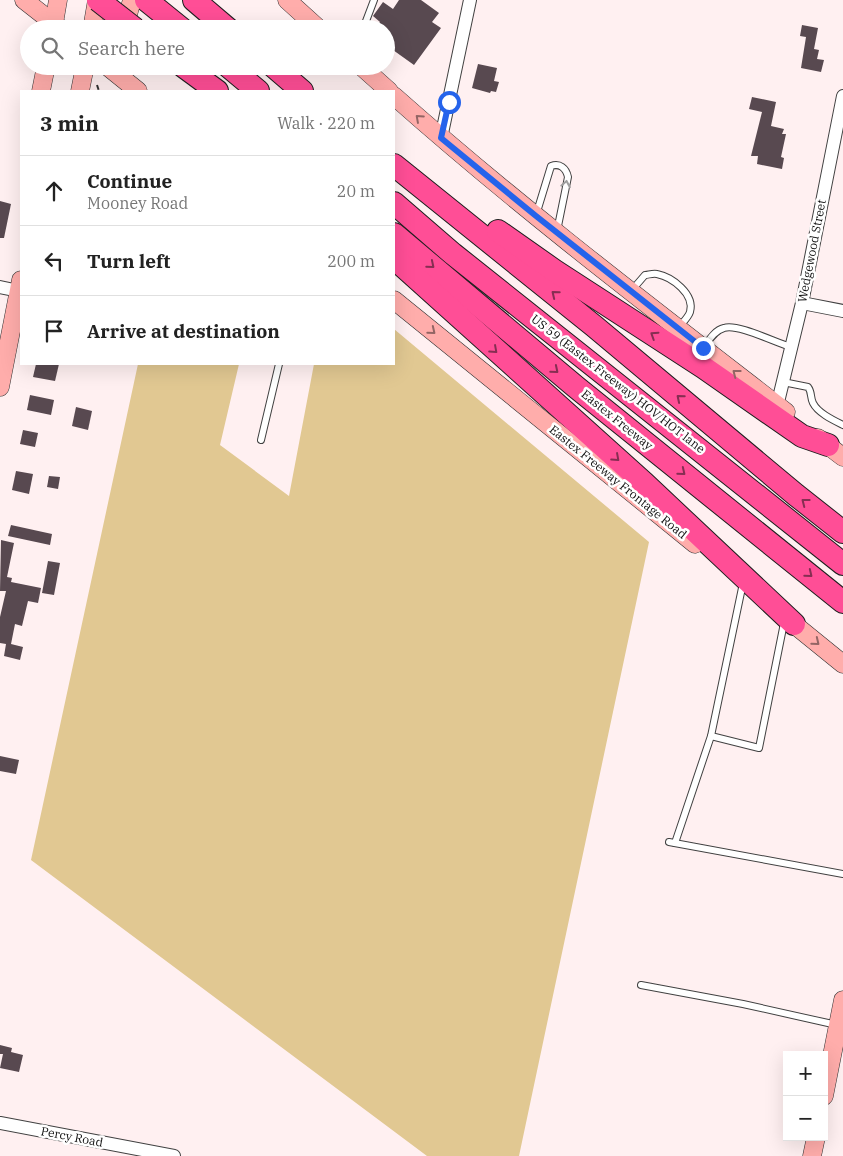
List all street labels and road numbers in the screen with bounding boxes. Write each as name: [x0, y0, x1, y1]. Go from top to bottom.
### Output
street label: Wedgewood Street: [794, 198, 829, 304]
street label: US 59 (Eastex Freeway) HOV/HOT lane: [528, 312, 708, 456]
street label: Eastex Freeway: [578, 387, 656, 453]
street label: Eastex Freeway Frontage Road: [547, 422, 690, 542]
street label: Percy Road: [40, 1123, 104, 1150]

